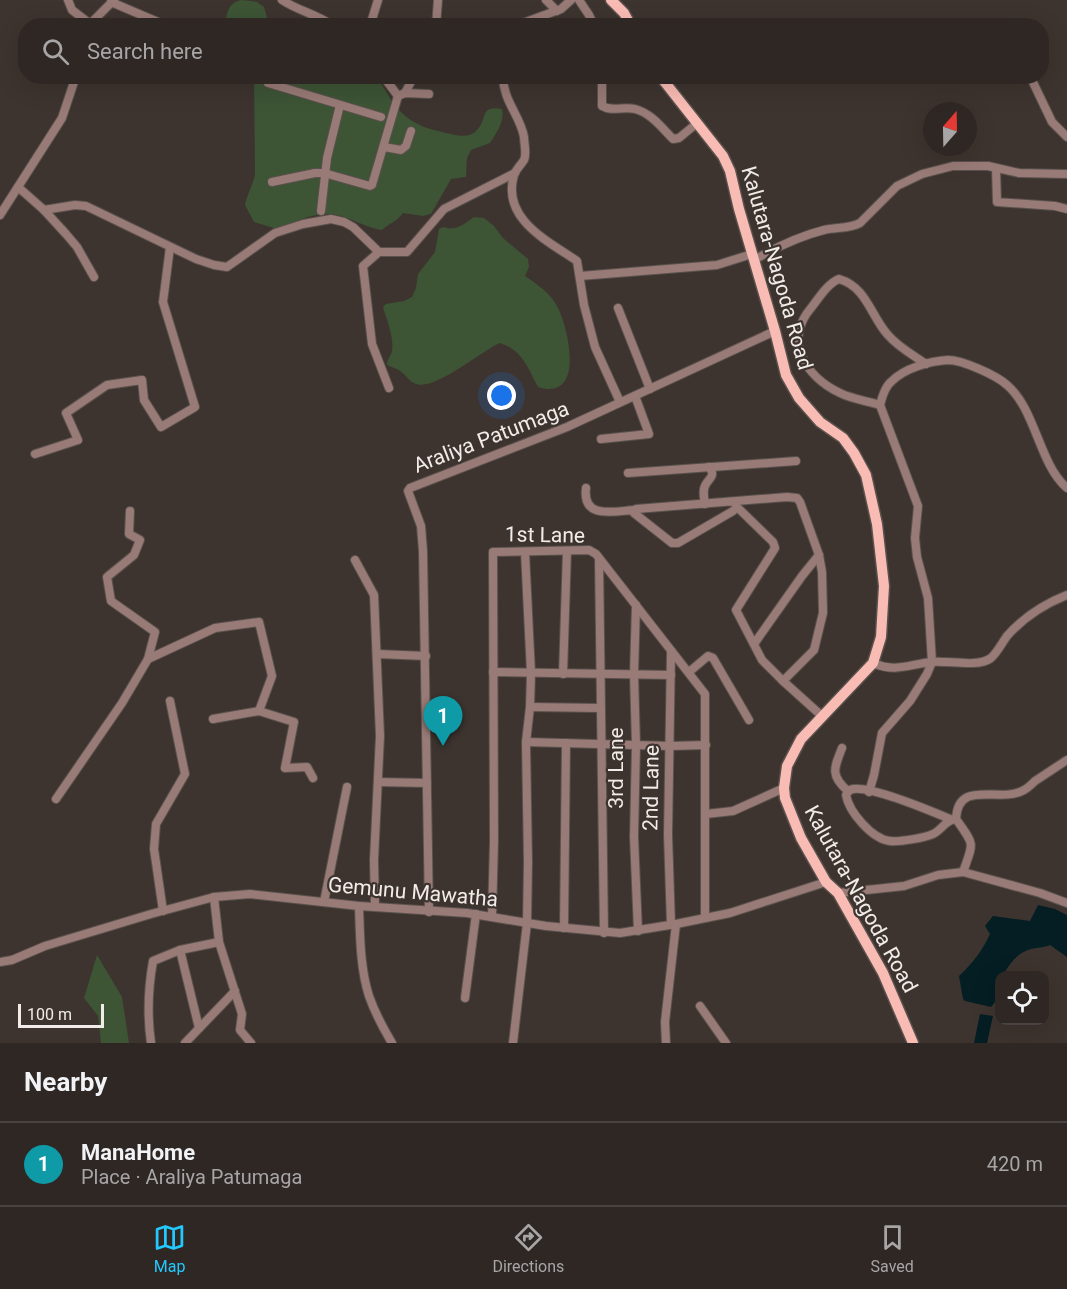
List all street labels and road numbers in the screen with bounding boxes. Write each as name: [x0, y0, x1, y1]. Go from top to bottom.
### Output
street label: Kalutara-Nagoda Road: [736, 164, 818, 372]
street label: Araliya Patumaga: [410, 396, 572, 478]
street label: 1st Lane: [505, 522, 585, 548]
street label: 3rd Lane: [604, 727, 628, 809]
street label: 2nd Lane: [638, 745, 664, 831]
street label: Kalutara-Nagoda Road: [800, 801, 922, 997]
street label: Gemunu Mawatha: [327, 873, 499, 911]

